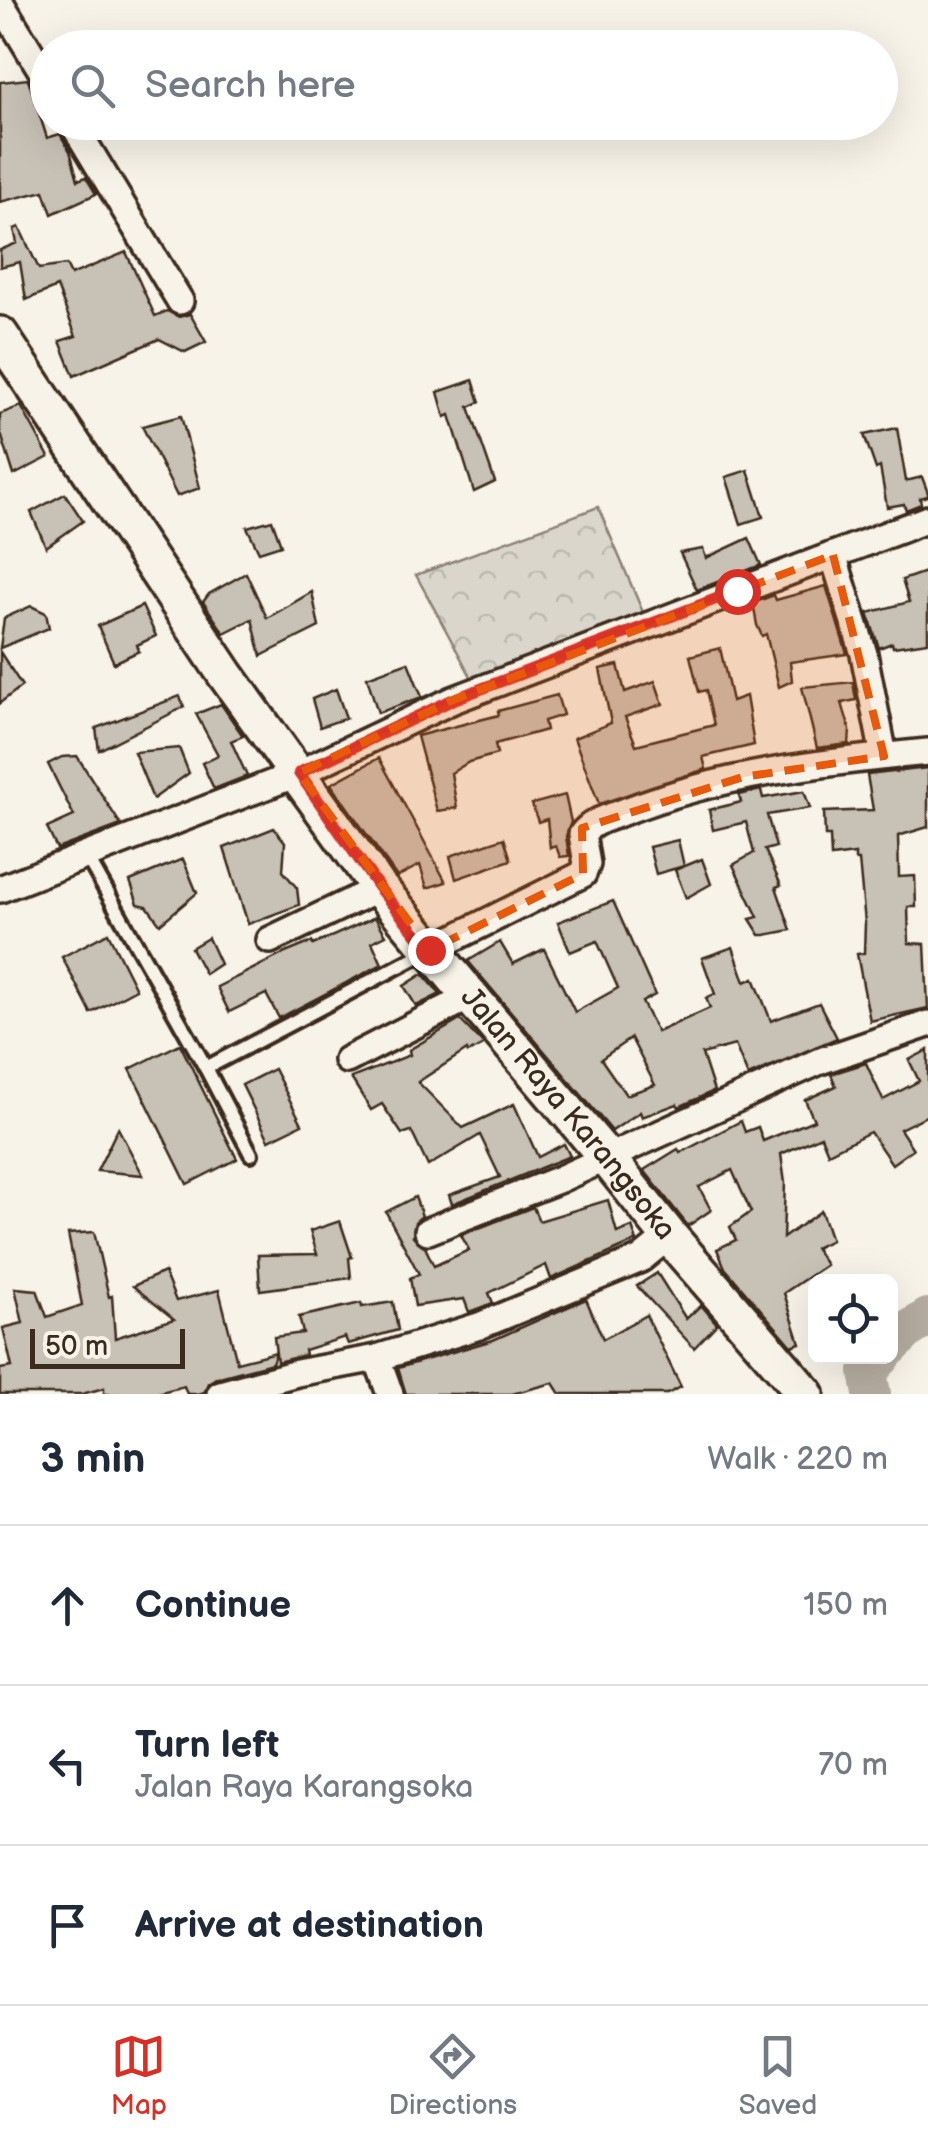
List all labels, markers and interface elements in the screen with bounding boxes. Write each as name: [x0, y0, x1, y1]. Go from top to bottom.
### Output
search box: [30, 30, 898, 140]
icon: search: [65, 58, 120, 113]
text: Search here: [145, 63, 356, 108]
route start: [715, 569, 761, 615]
route end: [408, 928, 454, 974]
street label: Jalan Raya Karangsoka: [453, 980, 683, 1247]
map controls: [808, 1274, 898, 1364]
button: locate: [808, 1274, 898, 1364]
scale bar: [30, 1324, 185, 1368]
text: 50 m: [45, 1330, 108, 1363]
text: 3 min: [40, 1434, 145, 1485]
text: Walk · 220 m: [707, 1440, 888, 1479]
icon: ahead: [40, 1578, 95, 1633]
text: Continue: [135, 1583, 291, 1628]
text: 150 m: [803, 1586, 888, 1625]
text: Turn left: [135, 1723, 279, 1768]
icon: left: [40, 1738, 95, 1793]
text: 70 m: [818, 1746, 888, 1785]
text: Jalan Raya Karangsoka: [135, 1768, 473, 1807]
icon: arrive: [40, 1898, 95, 1953]
text: Arrive at destination: [135, 1903, 484, 1948]
tab: Map: [111, 2029, 167, 2122]
tab: Directions: [388, 2029, 517, 2122]
tab: Saved: [739, 2029, 817, 2122]

